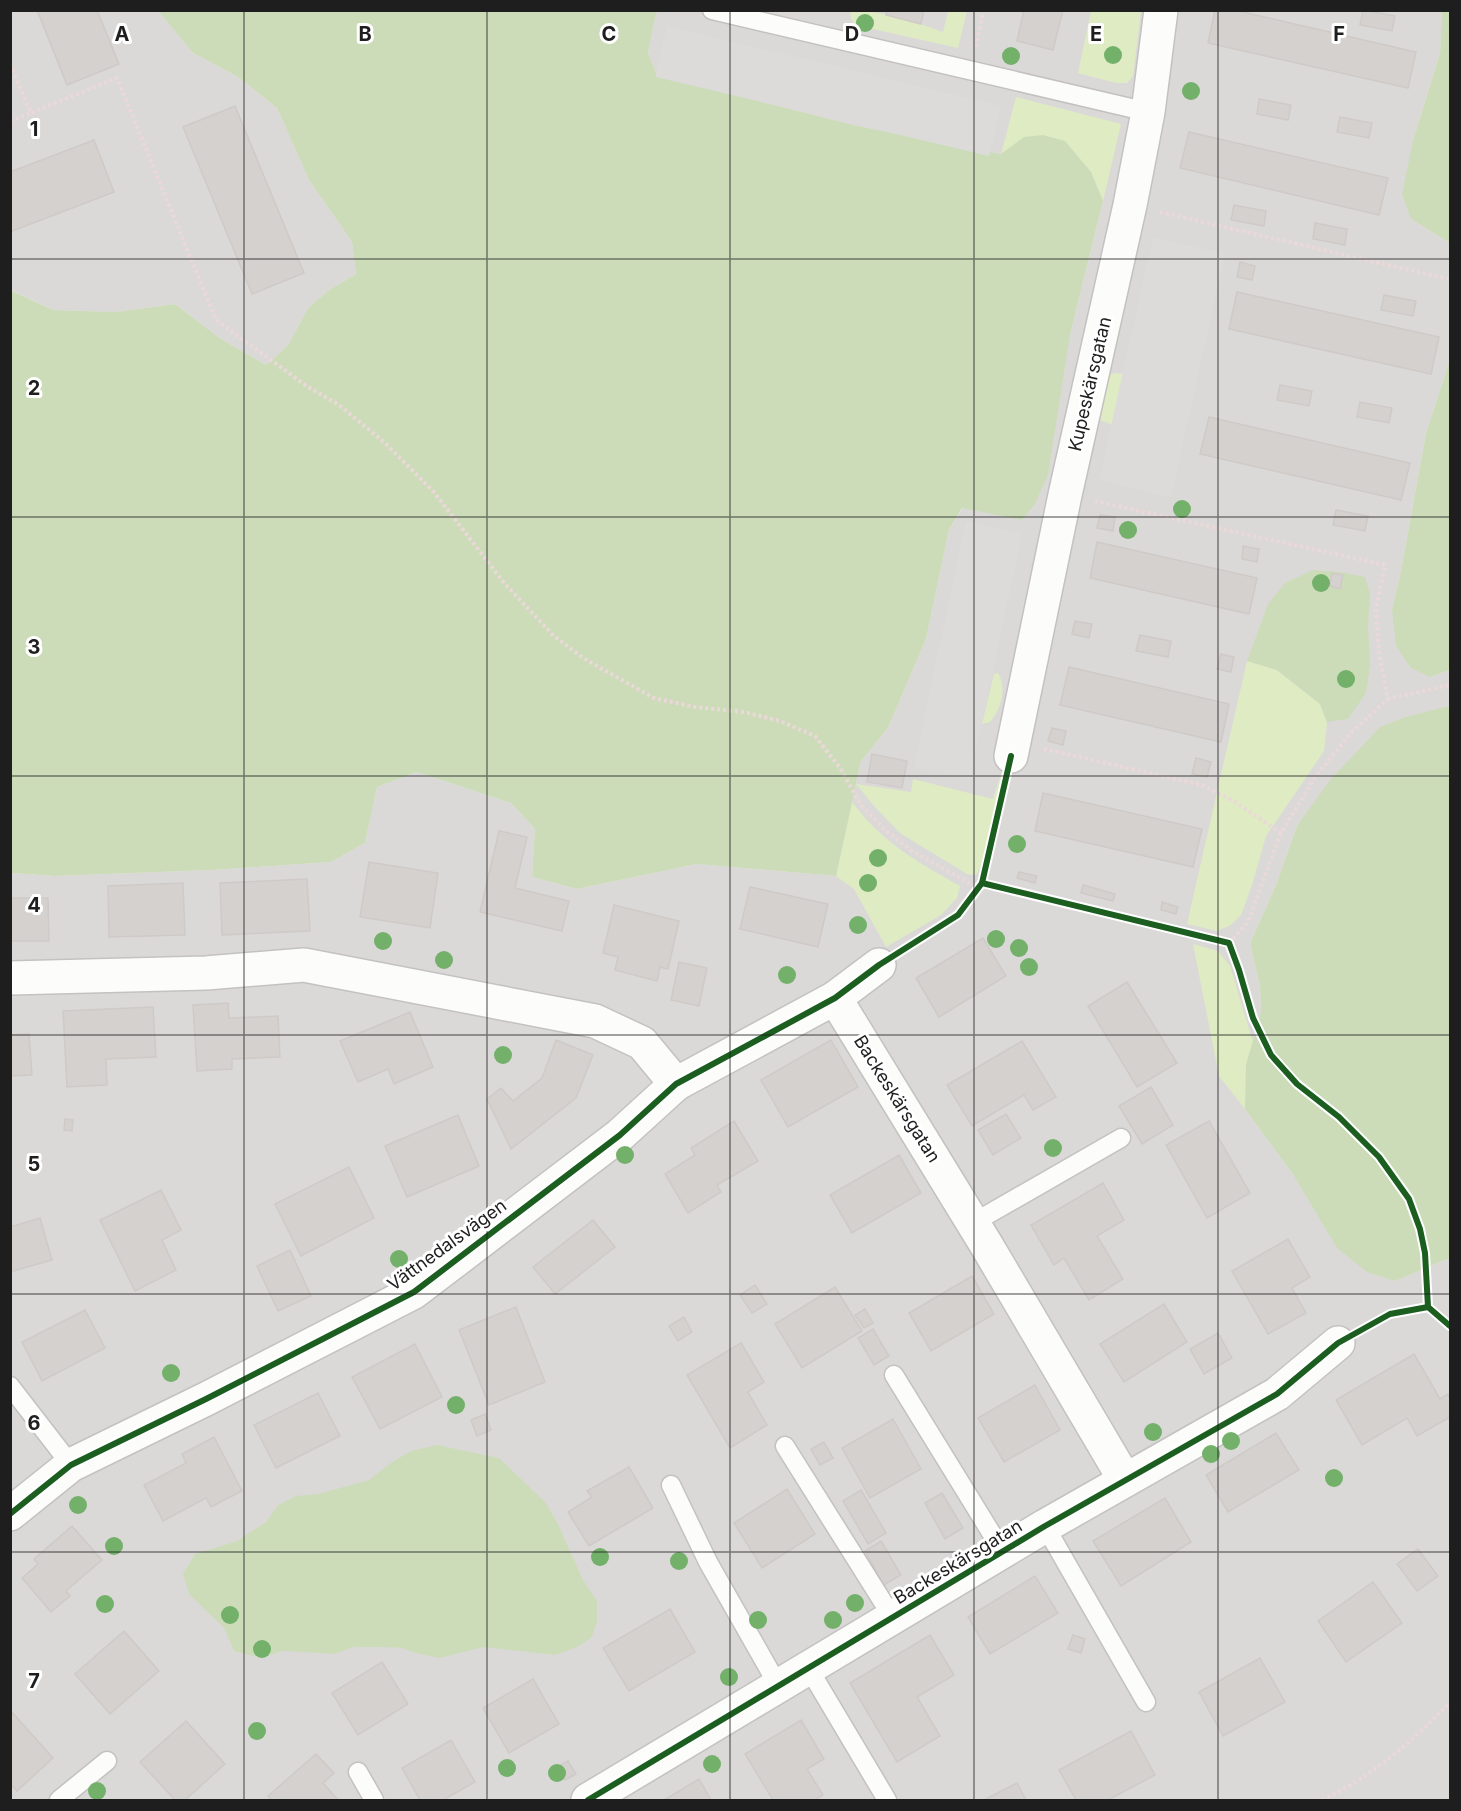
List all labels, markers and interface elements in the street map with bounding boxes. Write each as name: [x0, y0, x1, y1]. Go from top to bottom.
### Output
text: A: [115, 22, 130, 46]
text: B: [358, 22, 372, 46]
text: C: [602, 22, 616, 46]
text: D: [845, 22, 859, 46]
text: E: [1090, 22, 1102, 46]
text: F: [1333, 22, 1345, 46]
text: 1: [30, 117, 38, 141]
street label: Kupeskärsgatan: [1064, 315, 1115, 453]
text: 2: [28, 376, 40, 400]
text: 3: [28, 635, 40, 659]
text: 4: [27, 893, 41, 917]
street label: Backeskärsgatan: [850, 1031, 945, 1166]
text: 5: [28, 1152, 40, 1176]
street label: Vättnedalsvägen: [383, 1194, 510, 1295]
text: 6: [28, 1411, 41, 1435]
street label: Backeskärsgatan: [890, 1515, 1026, 1608]
text: 7: [28, 1669, 40, 1693]

